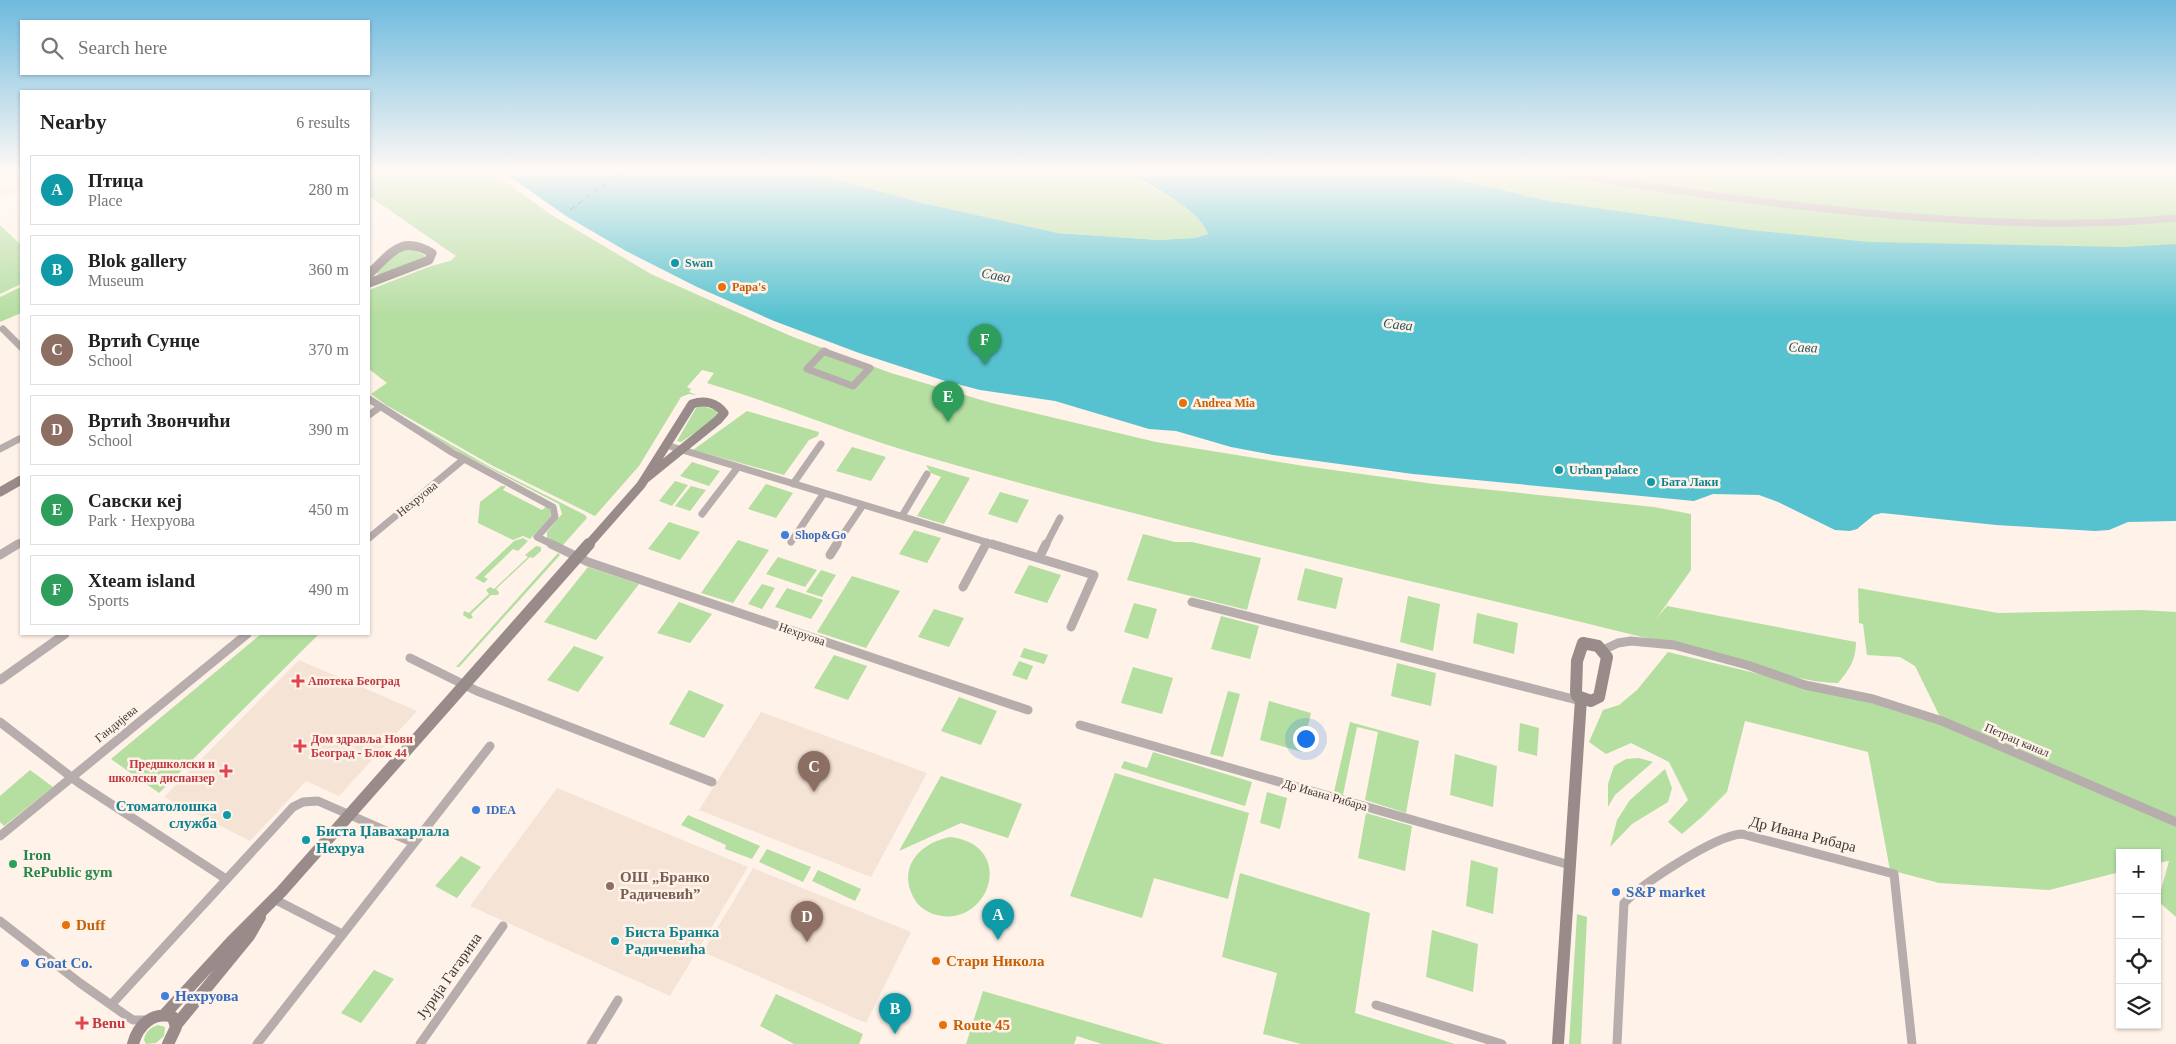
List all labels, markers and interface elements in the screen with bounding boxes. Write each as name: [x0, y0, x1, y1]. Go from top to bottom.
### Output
search box: [20, 20, 370, 75]
icon: search: [38, 34, 66, 62]
text: Search here: [78, 37, 167, 58]
text: Nearby: [40, 110, 107, 134]
text: 6 results: [296, 114, 350, 131]
text: Птица: [88, 170, 144, 191]
text: A: [51, 181, 63, 198]
text: 280 m: [309, 181, 349, 198]
text: Place: [88, 192, 123, 209]
text: Blok gallery: [88, 250, 187, 271]
place label: Swan: [685, 256, 713, 270]
marker: Swan: [669, 257, 681, 269]
text: B: [52, 261, 62, 278]
text: 360 m: [309, 261, 349, 278]
water label: Сава: [980, 266, 1012, 285]
text: Museum: [88, 272, 144, 289]
place label: Papa's: [732, 280, 766, 294]
marker: Papa's: [716, 281, 728, 293]
water label: Сава: [1383, 316, 1413, 333]
pin: F: [969, 324, 1001, 365]
text: Вртић Сунце: [88, 330, 200, 351]
water label: Сава: [1788, 339, 1818, 356]
text: C: [51, 341, 63, 358]
text: 370 m: [309, 341, 349, 358]
text: School: [88, 352, 132, 369]
pin: E: [932, 381, 964, 422]
place label: Andrea Mia: [1193, 396, 1255, 410]
marker: Andrea Mia: [1177, 397, 1189, 409]
text: Вртић Звончићи: [88, 410, 230, 431]
text: D: [51, 421, 63, 438]
text: 390 m: [309, 421, 349, 438]
text: School: [88, 432, 132, 449]
place label: Urban palace: [1569, 463, 1639, 477]
marker: Urban palace: [1553, 464, 1565, 476]
place label: Бата Лаки: [1661, 475, 1719, 489]
marker: Бата Лаки: [1645, 476, 1657, 488]
street label: Нехруова: [394, 478, 441, 520]
text: Савски кеј: [88, 490, 182, 511]
text: E: [52, 501, 62, 518]
text: 450 m: [309, 501, 349, 518]
text: Park · Нехруова: [88, 512, 195, 529]
place label: Shop&Go: [795, 528, 846, 542]
marker: Shop&Go: [779, 529, 791, 541]
text: Xteam island: [88, 570, 195, 591]
text: F: [52, 581, 62, 598]
text: 490 m: [309, 581, 349, 598]
text: Sports: [88, 592, 129, 609]
street label: Нехруова: [777, 620, 828, 649]
place label: Апотека Београд: [308, 674, 400, 688]
marker: Апотека Београд: [292, 675, 304, 687]
street label: Гандијева: [92, 702, 141, 745]
street label: Петрац канал: [1983, 720, 2051, 760]
your location: [1293, 726, 1319, 752]
place label: Дом здравља Нови Београд - Блок 44: [311, 732, 413, 760]
marker: Дом здравља Нови Београд - Блок 44: [293, 739, 307, 753]
pin: C: [798, 751, 830, 792]
place label: Предшколски и школски диспанзер: [108, 757, 215, 785]
marker: Предшколски и школски диспанзер: [219, 764, 233, 778]
street label: Др Ивана Рибара: [1281, 776, 1370, 814]
place label: Стоматолошка служба: [116, 798, 217, 831]
place label: IDEA: [486, 803, 516, 817]
marker: IDEA: [470, 804, 482, 816]
marker: Стоматолошка служба: [221, 809, 233, 821]
street label: Др Ивана Рибара: [1748, 813, 1858, 855]
place label: Биста Џавахарлала Нехруа: [316, 823, 450, 856]
marker: Биста Џавахарлала Нехруа: [300, 834, 312, 846]
place label: Iron RePublic gym: [23, 847, 113, 880]
map controls: [2116, 849, 2161, 1029]
button: +: [2116, 849, 2161, 894]
marker: Iron RePublic gym: [7, 858, 19, 870]
place label: ОШ „Бранко Радичевић”: [620, 869, 710, 902]
marker: ОШ „Бранко Радичевић”: [604, 880, 616, 892]
place label: S&P market: [1626, 884, 1706, 900]
marker: S&P market: [1610, 886, 1622, 898]
button: −: [2116, 894, 2161, 939]
pin: A: [982, 899, 1014, 940]
pin: D: [791, 901, 823, 942]
place label: Duff: [76, 917, 106, 933]
marker: Duff: [60, 919, 72, 931]
place label: Биста Бранка Радичевића: [625, 924, 720, 957]
street label: Јурија Гагарина: [413, 930, 485, 1022]
marker: Биста Бранка Радичевића: [609, 935, 621, 947]
button: locate: [2116, 939, 2161, 984]
place label: Стари Никола: [946, 953, 1045, 969]
place label: Goat Co.: [35, 955, 93, 971]
marker: Стари Никола: [930, 955, 942, 967]
marker: Goat Co.: [19, 957, 31, 969]
button: layers: [2116, 984, 2161, 1029]
place label: Нехруова: [175, 988, 239, 1004]
marker: Нехруова: [159, 990, 171, 1002]
pin: B: [879, 993, 911, 1034]
place label: Benu: [92, 1015, 125, 1031]
marker: Benu: [76, 1017, 88, 1029]
place label: Route 45: [953, 1017, 1010, 1033]
marker: Route 45: [937, 1019, 949, 1031]

